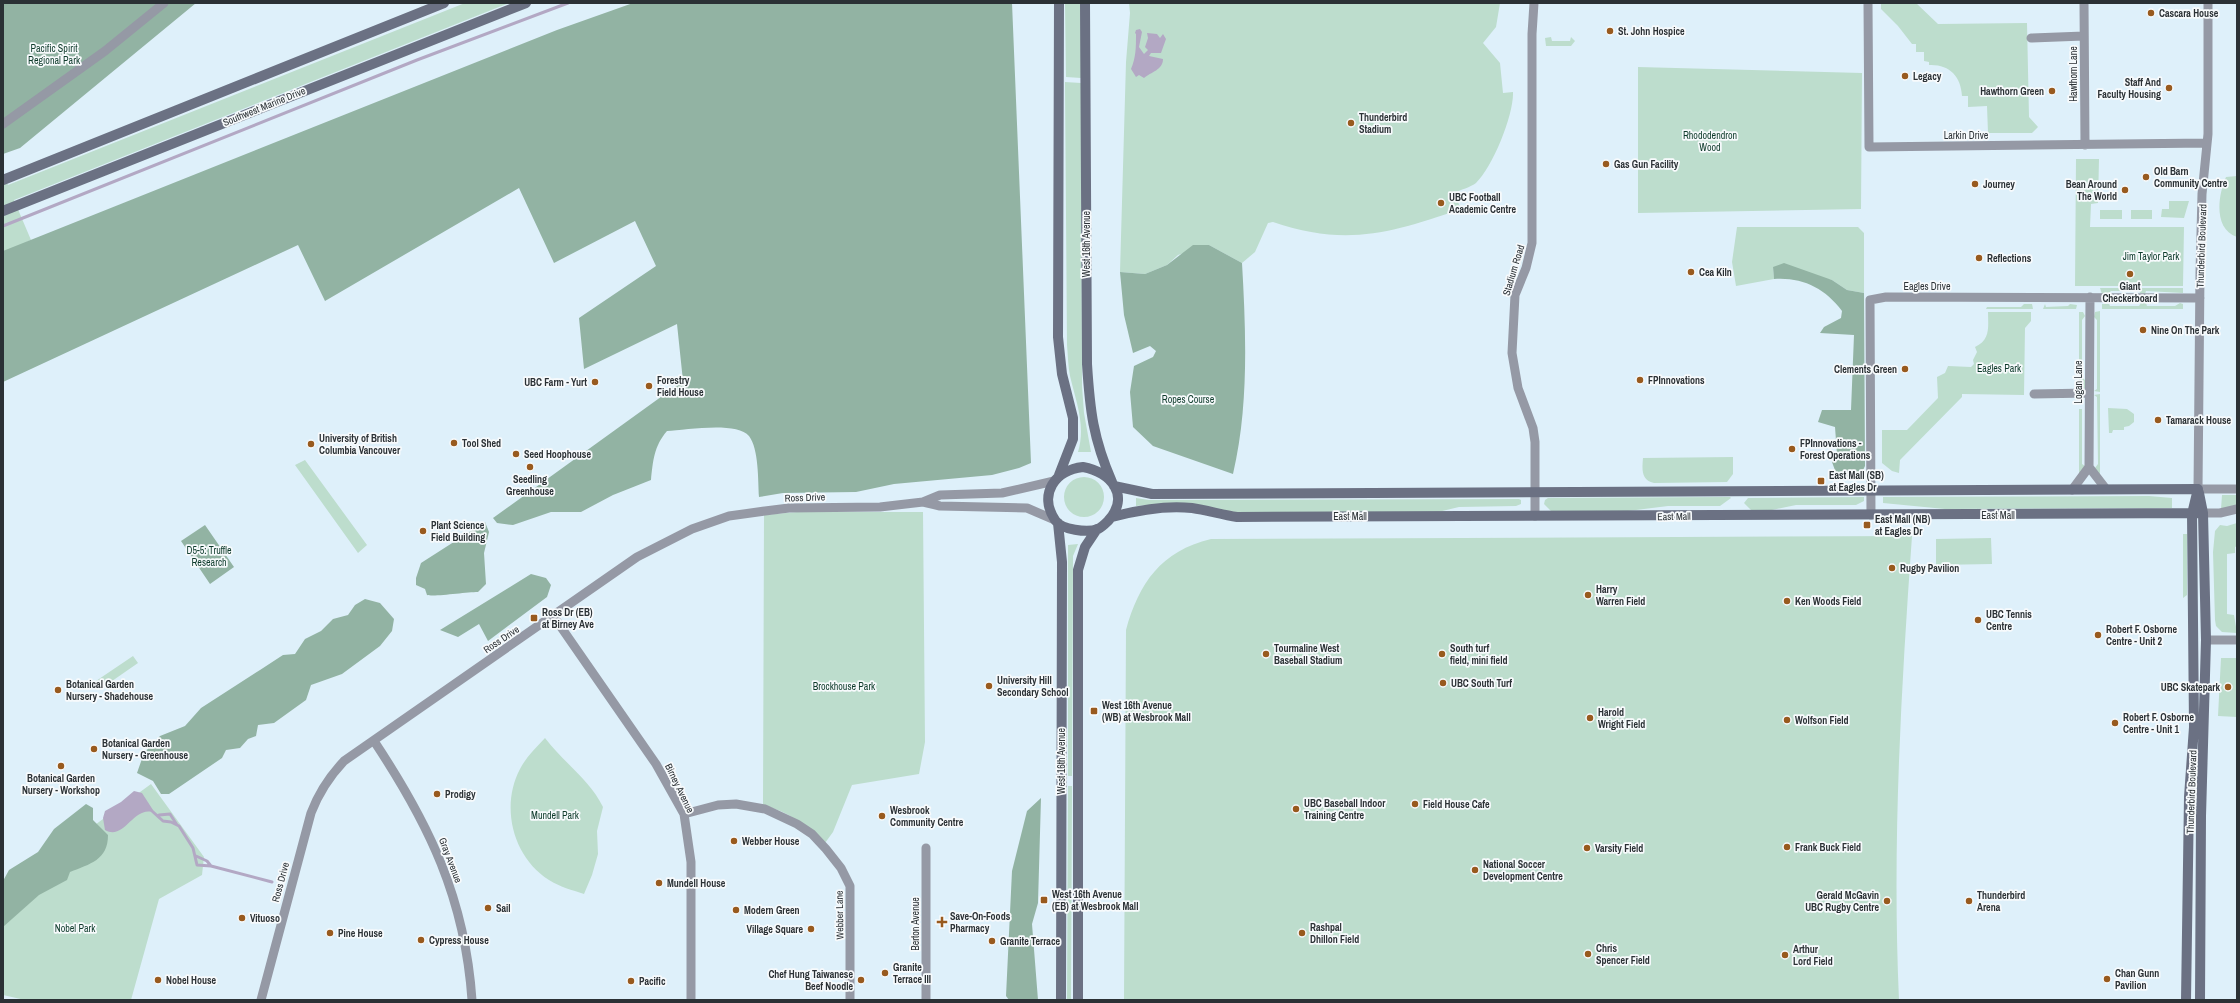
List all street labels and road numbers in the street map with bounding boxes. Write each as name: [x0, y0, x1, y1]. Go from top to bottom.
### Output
street label: Hawthorn Lane: [2067, 46, 2080, 102]
street label: Southwest Marine Drive: [221, 84, 308, 129]
street label: Larkin Drive: [1944, 129, 1989, 142]
street label: Thunderbird Boulevard: [2194, 204, 2209, 288]
street label: West 16th Avenue: [1080, 210, 1093, 277]
street label: Stadium Road: [1500, 243, 1527, 297]
street label: Eagles Drive: [1904, 280, 1951, 293]
street label: Logan Lane: [2072, 360, 2085, 404]
street label: Ross Drive: [785, 490, 826, 505]
street label: East Mall: [1981, 509, 2015, 522]
street label: East Mall: [1333, 510, 1367, 523]
street label: East Mall: [1657, 510, 1691, 523]
street label: Ross Drive: [481, 622, 522, 656]
street label: West 16th Avenue: [1055, 727, 1068, 794]
street label: Thunderbird Boulevard: [2184, 750, 2199, 834]
street label: Birney Avenue: [662, 761, 697, 815]
street label: Gray Avenue: [436, 836, 465, 885]
street label: Ross Drive: [269, 860, 292, 903]
street label: Webber Lane: [833, 890, 846, 940]
street label: Berton Avenue: [909, 897, 922, 951]

